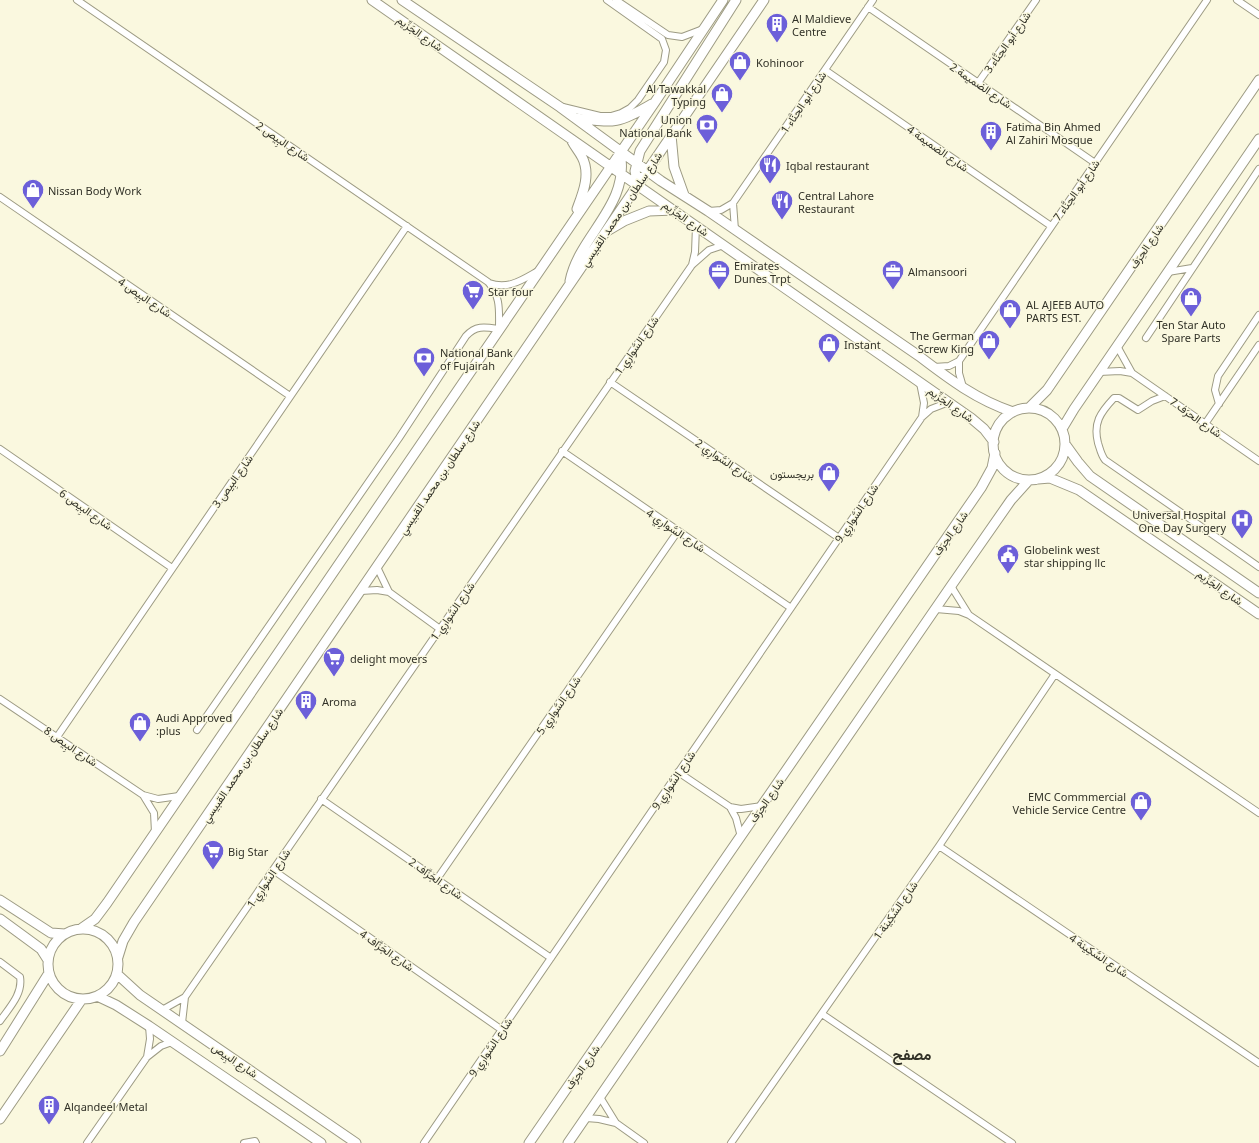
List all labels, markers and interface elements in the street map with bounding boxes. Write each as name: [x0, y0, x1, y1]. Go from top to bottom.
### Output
street label: شارع أبو الحِنَّاء 3: [980, 8, 1035, 76]
building icon: Al Maldieve Centre: [764, 11, 790, 44]
place label: Al Maldieve Centre: [792, 11, 851, 39]
street label: شارع الجَزِّيم: [393, 12, 446, 55]
shop icon: Kohinoor: [727, 49, 753, 82]
place label: Kohinoor: [756, 55, 804, 70]
street label: شارع الضميمة 2: [947, 59, 1015, 112]
street label: شارع أبو الحِنَّاء 1: [777, 68, 830, 137]
place label: Al Tawakkal Typing: [646, 81, 706, 109]
shop icon: Al Tawakkal Typing: [709, 81, 735, 114]
place label: Union National Bank: [619, 112, 692, 140]
bank icon: Union National Bank: [694, 112, 720, 145]
street label: شارع البِيص 2: [252, 118, 313, 166]
building icon: Fatima Bin Ahmed Al Zahiri Mosque: [978, 119, 1004, 152]
place label: Fatima Bin Ahmed Al Zahiri Mosque: [1006, 119, 1101, 147]
street label: شارع الضميمة 4: [904, 121, 972, 176]
street label: شارع سلطان بن محمد القبيسي: [577, 148, 668, 271]
restaurant icon: Iqbal restaurant: [757, 152, 783, 185]
street label: شارع أبو الحِنَّاء 7: [1049, 156, 1104, 224]
place label: Iqbal restaurant: [786, 158, 869, 173]
shop icon: Nissan Body Work: [20, 177, 46, 210]
place label: Nissan Body Work: [48, 183, 142, 198]
restaurant icon: Central Lahore Restaurant: [769, 188, 795, 221]
place label: Central Lahore Restaurant: [798, 188, 874, 216]
street label: شارع الجَزِّيم: [659, 197, 712, 240]
street label: شارع الحِرَف: [1125, 220, 1168, 272]
office icon: Emirates Dunes Trpt: [706, 258, 732, 291]
place label: Emirates Dunes Trpt: [734, 258, 791, 286]
office icon: Almansoori: [880, 258, 906, 291]
place label: Almansoori: [908, 264, 967, 279]
street label: شارع البِيص 4: [114, 274, 175, 322]
supermarket icon: Star four: [460, 278, 486, 311]
place label: Star four: [488, 284, 534, 299]
shop icon: Ten Star Auto Spare Parts: [1178, 285, 1204, 318]
shop icon: AL AJEEB AUTO PARTS EST.: [997, 297, 1023, 330]
place label: AL AJEEB AUTO PARTS EST.: [1026, 297, 1104, 325]
street label: شارع السَّوارِي 1: [610, 313, 664, 379]
place label: Ten Star Auto Spare Parts: [1156, 317, 1226, 345]
place label: The German Screw King: [910, 328, 974, 356]
shop icon: The German Screw King: [976, 328, 1002, 361]
shop icon: Instant: [816, 331, 842, 364]
place label: Instant: [844, 337, 881, 352]
bank icon: National Bank of Fujairah: [411, 345, 437, 378]
place label: National Bank of Fujairah: [440, 345, 513, 373]
street label: شارع الجَزِّيم: [924, 383, 977, 426]
street label: شارع الحرَف 7: [1166, 394, 1225, 441]
street label: شارع سلطان بن محمد القبيسي: [395, 416, 486, 539]
street label: شارع السَّوارِي 2: [691, 435, 758, 488]
street label: شارع البِيص 3: [208, 451, 257, 512]
shop icon: بريجستون: [816, 460, 842, 493]
place label: بريجستون: [770, 466, 814, 481]
street label: شارع السَّوارِي 9: [831, 480, 884, 547]
street label: شارع البِيص 6: [55, 485, 116, 534]
street label: شارع السَّوارِي 4: [642, 505, 709, 558]
street label: شارع الحِرَف: [929, 507, 972, 559]
place label: Universal Hospital One Day Surgery: [1132, 507, 1226, 535]
hospital icon: Universal Hospital One Day Surgery: [1229, 507, 1255, 540]
public building icon: Globelink west star shipping llc: [995, 542, 1021, 575]
place label: Globelink west star shipping llc: [1024, 542, 1105, 570]
street label: شارع الجَزِّيم: [1193, 566, 1246, 609]
street label: شارع السَّوارِي 1: [426, 579, 480, 645]
supermarket icon: delight movers: [321, 645, 347, 678]
place label: delight movers: [350, 651, 427, 666]
street label: شارع السَّوارِي 5: [532, 673, 586, 739]
building icon: Aroma: [293, 688, 319, 721]
place label: Aroma: [322, 694, 356, 709]
street label: شارع سلطان بن محمد القبيسي: [198, 704, 289, 827]
shop icon: Audi Approved :plus: [127, 710, 153, 743]
place label: Audi Approved :plus: [156, 710, 232, 738]
street label: شارع البِيص 8: [40, 723, 101, 771]
street label: شارع السَّوارِي 9: [648, 747, 701, 814]
street label: شارع الحِرَف: [745, 774, 788, 826]
place label: EMC Commmercial Vehicle Service Centre: [1013, 789, 1126, 817]
shop icon: EMC Commmercial Vehicle Service Centre: [1128, 789, 1154, 822]
supermarket icon: Big Star: [200, 838, 226, 871]
place label: Big Star: [228, 844, 269, 859]
street label: شارع السَّوارِي 1: [243, 845, 296, 912]
street label: شارع الجَزَّاف 2: [405, 854, 466, 903]
street label: شارع السَّكِينة 1: [869, 878, 922, 943]
street label: شارع الجَزَّاف 4: [356, 926, 417, 975]
street label: شارع السَّكِينة 4: [1066, 930, 1132, 981]
street label: شارع السَّوارِي 9: [465, 1014, 518, 1081]
street label: شارع البِيص: [208, 1039, 261, 1083]
street label: شارع الحِرَف: [561, 1041, 604, 1093]
district label: مصفح: [893, 1044, 931, 1065]
building icon: Alqandeel Metal: [36, 1093, 62, 1126]
place label: Alqandeel Metal: [64, 1099, 148, 1114]

